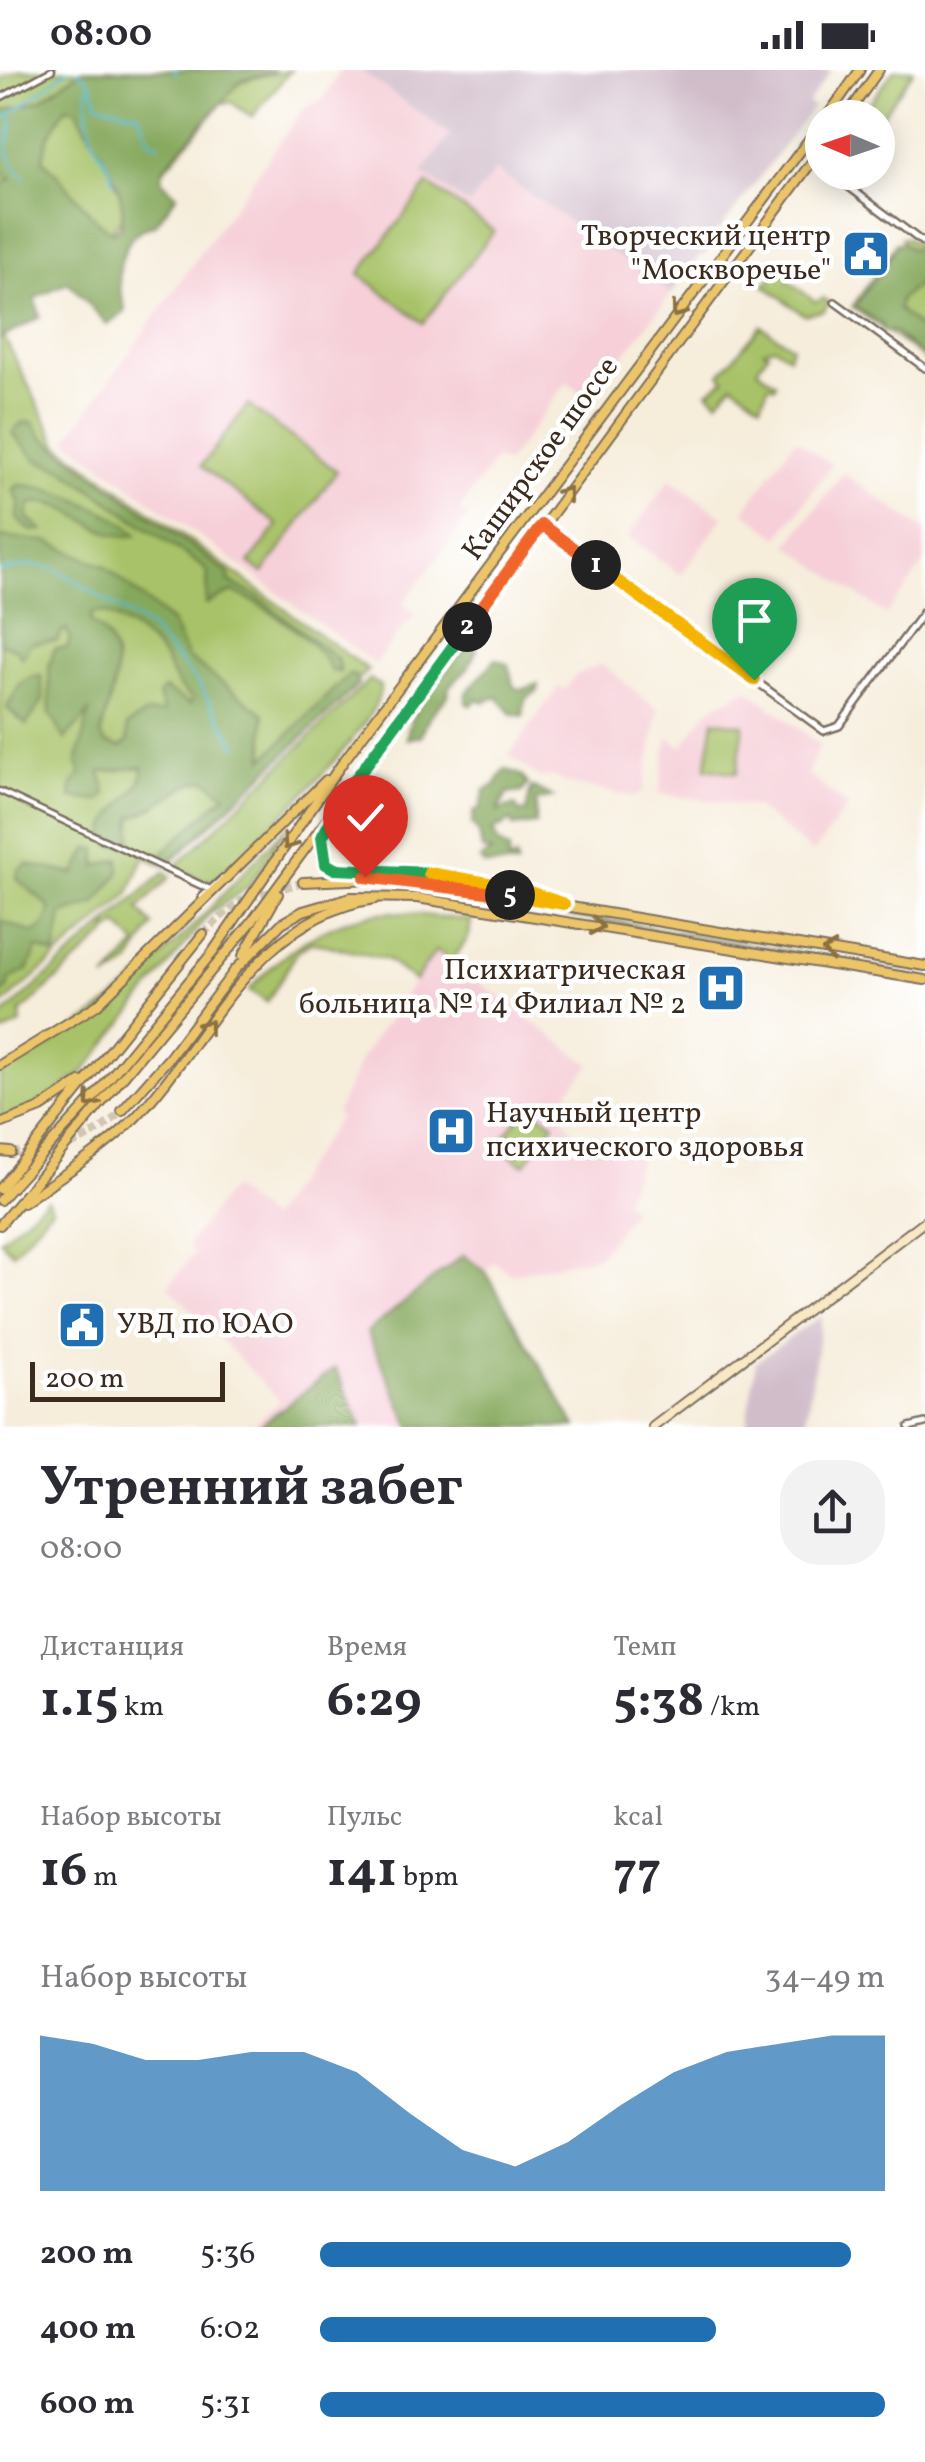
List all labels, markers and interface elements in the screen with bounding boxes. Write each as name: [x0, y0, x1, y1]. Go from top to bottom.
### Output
text: 08:00: [50, 9, 152, 62]
north arrow: [805, 100, 895, 190]
map controls: [805, 100, 895, 190]
place label: Творческий центр "Москворечье": [581, 216, 831, 292]
public building icon: Творческий центр "Москворечье": [840, 228, 892, 280]
one-way arrow: [673, 300, 690, 318]
street label: Каширское шоссе: [453, 348, 629, 570]
one-way arrow: [554, 486, 572, 504]
pin: 1: [571, 540, 621, 590]
text: 1: [590, 545, 602, 584]
pin: [712, 578, 797, 681]
icon: arrive: [727, 593, 782, 648]
pin: 2: [442, 602, 492, 652]
text: 2: [460, 607, 474, 646]
pin: [323, 775, 408, 878]
icon: check: [338, 790, 393, 845]
one-way arrow: [282, 832, 301, 850]
pin: 5: [485, 870, 535, 920]
text: 5: [503, 875, 517, 914]
one-way arrow: [588, 915, 605, 936]
one-way arrow: [820, 941, 837, 962]
place label: Психиатрическая больница № 14 Филиал № 2: [299, 950, 686, 1026]
hospital icon: Психиатрическая больница № 14 Филиал № 2: [695, 962, 747, 1014]
one-way arrow: [196, 1019, 213, 1037]
one-way arrow: [85, 1089, 103, 1107]
place label: Научный центр психического здоровья: [486, 1093, 804, 1169]
hospital icon: Научный центр психического здоровья: [425, 1105, 477, 1157]
public building icon: УВД по ЮАО: [56, 1299, 108, 1351]
place label: УВД по ЮАО: [117, 1304, 294, 1346]
scale bar: [30, 1357, 225, 1402]
text: 200 m: [45, 1360, 124, 1399]
text: Утренний забег: [40, 1452, 463, 1528]
button: share: [780, 1460, 885, 1565]
text: 08:00: [40, 1528, 122, 1572]
text: Дистанция: [40, 1628, 184, 1667]
text: Время: [327, 1628, 407, 1667]
text: Темп: [613, 1628, 677, 1667]
text: 1.15: [40, 1667, 118, 1737]
text: 6:29: [327, 1667, 422, 1737]
text: 5:38: [613, 1667, 704, 1737]
text: km: [118, 1688, 164, 1727]
text: /km: [704, 1688, 760, 1727]
text: Набор высоты: [40, 1798, 221, 1837]
text: Пульс: [327, 1798, 402, 1837]
text: kcal: [613, 1798, 663, 1837]
text: 16: [40, 1837, 88, 1907]
text: 141: [327, 1837, 397, 1907]
text: 77: [613, 1837, 661, 1907]
text: m: [88, 1858, 118, 1897]
text: bpm: [397, 1858, 459, 1897]
text: Набор высоты: [40, 1957, 247, 2001]
text: 34–49 m: [765, 1957, 885, 2001]
text: 200 m: [40, 2233, 134, 2277]
text: 5:36: [200, 2233, 256, 2277]
text: 400 m: [40, 2308, 136, 2352]
text: 6:02: [200, 2308, 260, 2352]
text: 600 m: [40, 2383, 135, 2427]
text: 5:31: [200, 2383, 252, 2427]

